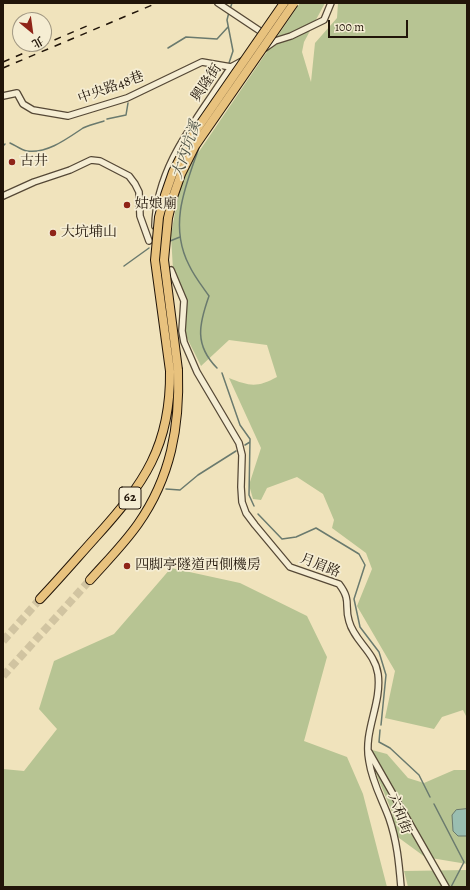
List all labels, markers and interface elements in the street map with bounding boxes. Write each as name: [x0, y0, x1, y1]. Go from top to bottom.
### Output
north arrow: [12, 12, 52, 52]
scale bar: [330, 12, 410, 38]
text: 100 m: [335, 19, 364, 35]
text: 北: [29, 33, 46, 51]
street label: 興隆街: [188, 61, 226, 105]
street label: 中央路48巷: [76, 68, 146, 108]
water label: 大內坑溪: [169, 119, 205, 181]
place label: 古井: [20, 154, 48, 170]
marker: 古井: [7, 157, 17, 167]
place label: 姑娘廟: [135, 197, 177, 213]
marker: 姑娘廟: [122, 200, 132, 210]
place label: 大坑埔山: [61, 225, 117, 241]
marker: 大坑埔山: [48, 228, 58, 238]
road number: 62: [119, 487, 141, 509]
street label: 月眉路: [297, 551, 343, 581]
place label: 四脚亭隧道西側機房: [135, 558, 261, 574]
marker: 四脚亭隧道西側機房: [122, 561, 132, 571]
street label: 六和街: [384, 791, 414, 837]

